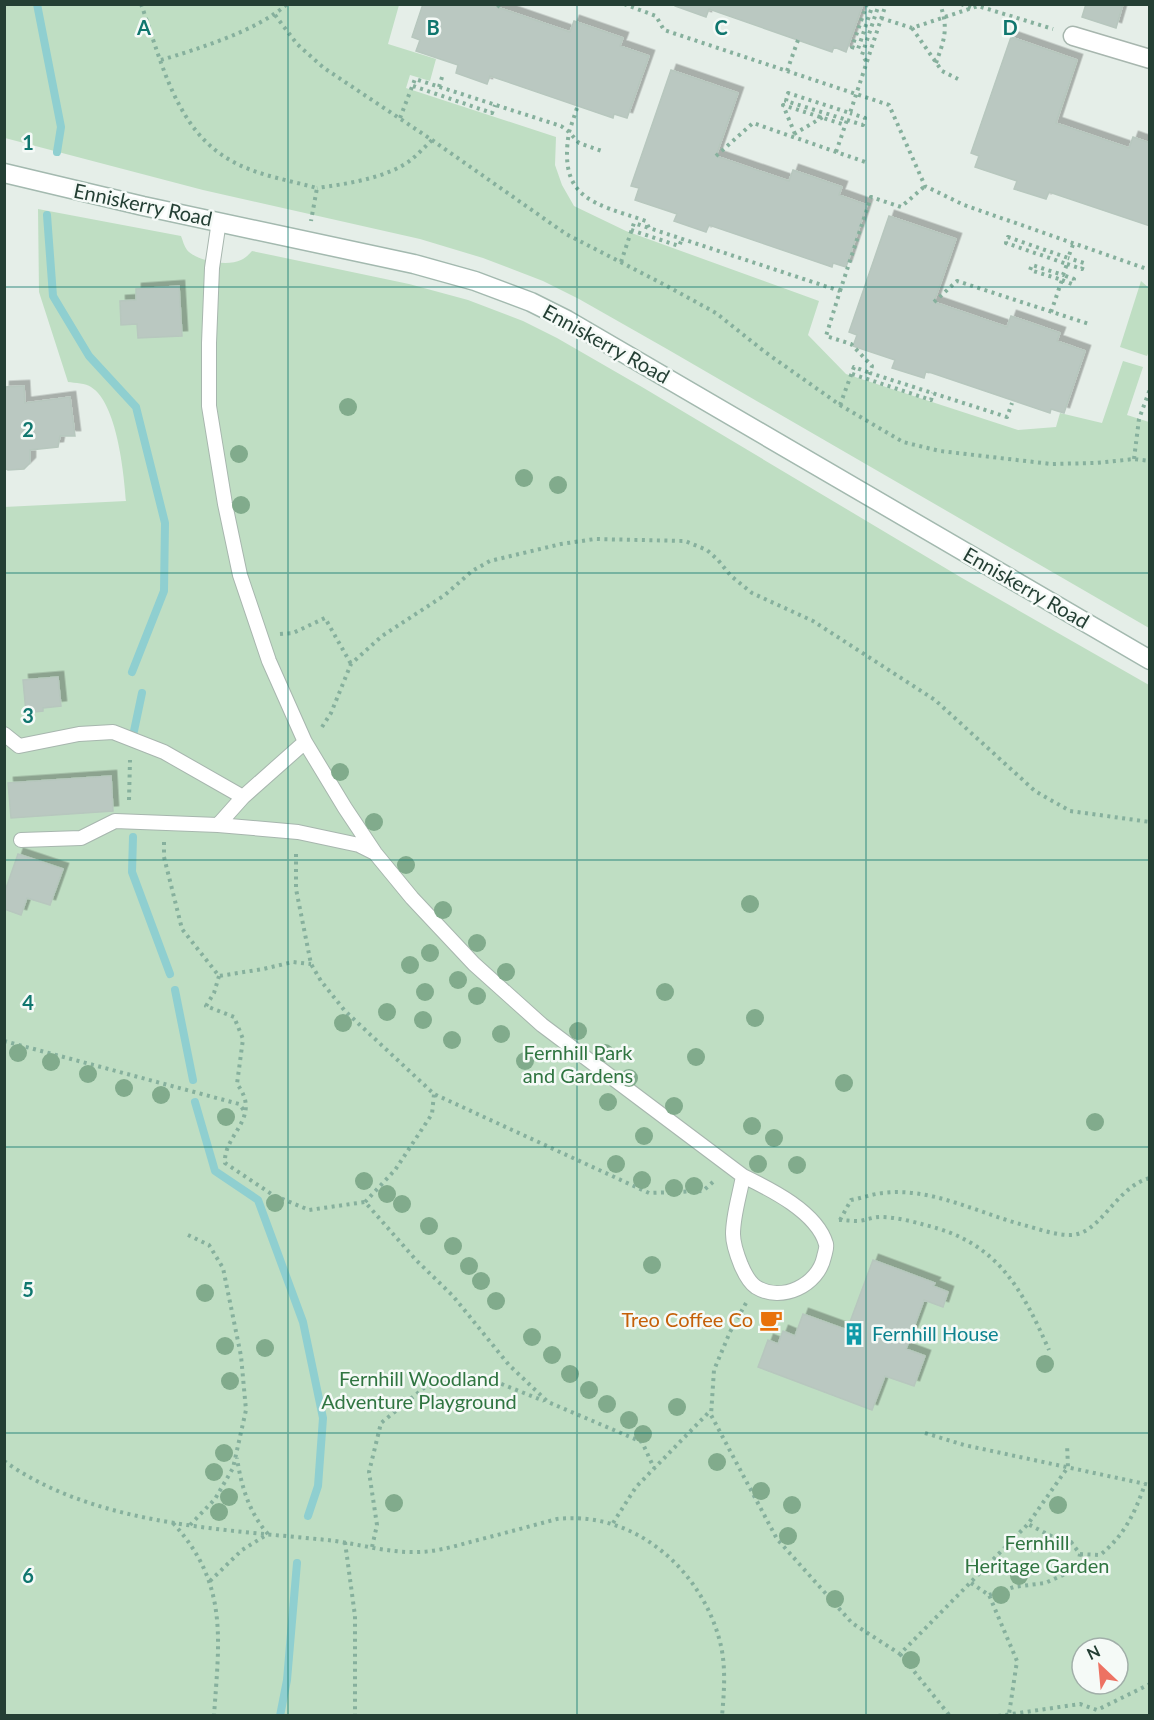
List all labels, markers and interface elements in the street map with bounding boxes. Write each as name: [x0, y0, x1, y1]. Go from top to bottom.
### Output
text: A: [136, 15, 151, 39]
text: B: [426, 15, 440, 39]
text: C: [714, 15, 728, 39]
text: D: [1002, 15, 1018, 39]
text: 1: [22, 130, 34, 154]
street label: Enniskerry Road: [72, 178, 215, 230]
street label: Enniskerry Road: [539, 298, 674, 388]
text: 2: [22, 417, 34, 441]
street label: Enniskerry Road: [959, 541, 1094, 633]
text: 3: [22, 703, 34, 727]
text: 4: [22, 990, 34, 1014]
park label: Fernhill Park and Gardens: [523, 1040, 633, 1087]
text: 5: [22, 1277, 34, 1301]
place label: Treo Coffee Co: [622, 1307, 753, 1331]
cafe icon: Treo Coffee Co: [758, 1307, 784, 1333]
building icon: Fernhill House: [841, 1321, 867, 1347]
place label: Fernhill House: [872, 1321, 999, 1345]
park label: Fernhill Woodland Adventure Playground: [321, 1366, 517, 1413]
park label: Fernhill Heritage Garden: [965, 1530, 1109, 1577]
text: 6: [22, 1563, 34, 1587]
north arrow: [1070, 1636, 1130, 1696]
text: N: [1084, 1641, 1103, 1663]

